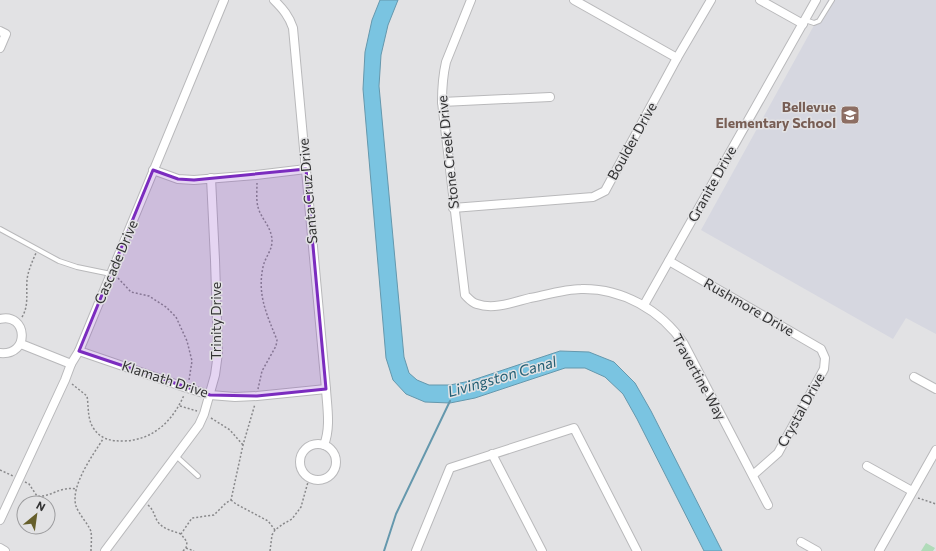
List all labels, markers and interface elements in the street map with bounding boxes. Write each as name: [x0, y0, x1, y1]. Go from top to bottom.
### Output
street label: Stone Creek Drive: [433, 94, 462, 210]
place label: Bellevue Elementary School: [716, 98, 836, 131]
street label: Boulder Drive: [603, 99, 660, 183]
school or university icon: Bellevue Elementary School: [839, 104, 861, 126]
street label: Santa Cruz Drive: [294, 138, 321, 244]
street label: Granite Drive: [684, 143, 739, 225]
street label: Cascade Drive: [90, 217, 141, 306]
street label: Rushmore Drive: [701, 274, 797, 339]
street label: Trinity Drive: [207, 282, 224, 360]
street label: Travertine Way: [669, 331, 730, 423]
water label: Livingston Canal: [445, 352, 559, 400]
street label: Klamath Drive: [120, 357, 211, 401]
street label: Crystal Drive: [773, 370, 828, 450]
north arrow: [16, 495, 56, 535]
text: N: [34, 498, 48, 514]

